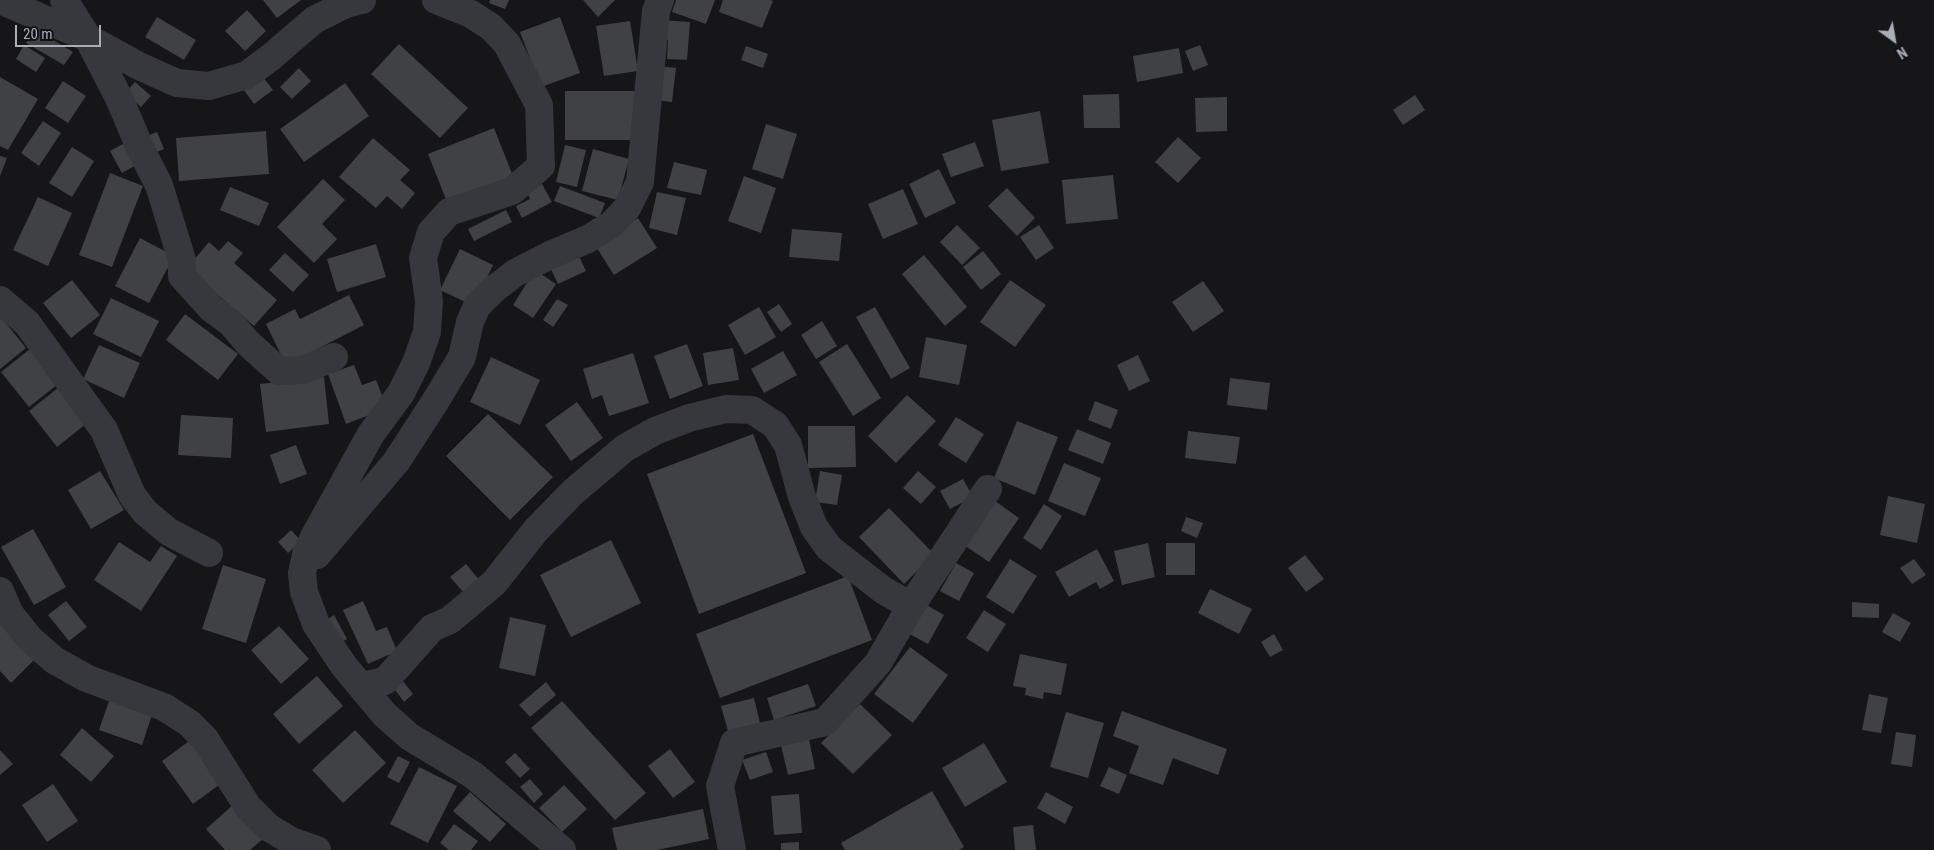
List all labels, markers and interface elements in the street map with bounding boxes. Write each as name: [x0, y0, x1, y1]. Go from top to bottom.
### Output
scale bar: [18, 15, 104, 47]
north arrow: [1869, 15, 1919, 65]
text: 20 m: [23, 25, 53, 43]
text: N: [1894, 44, 1910, 62]

